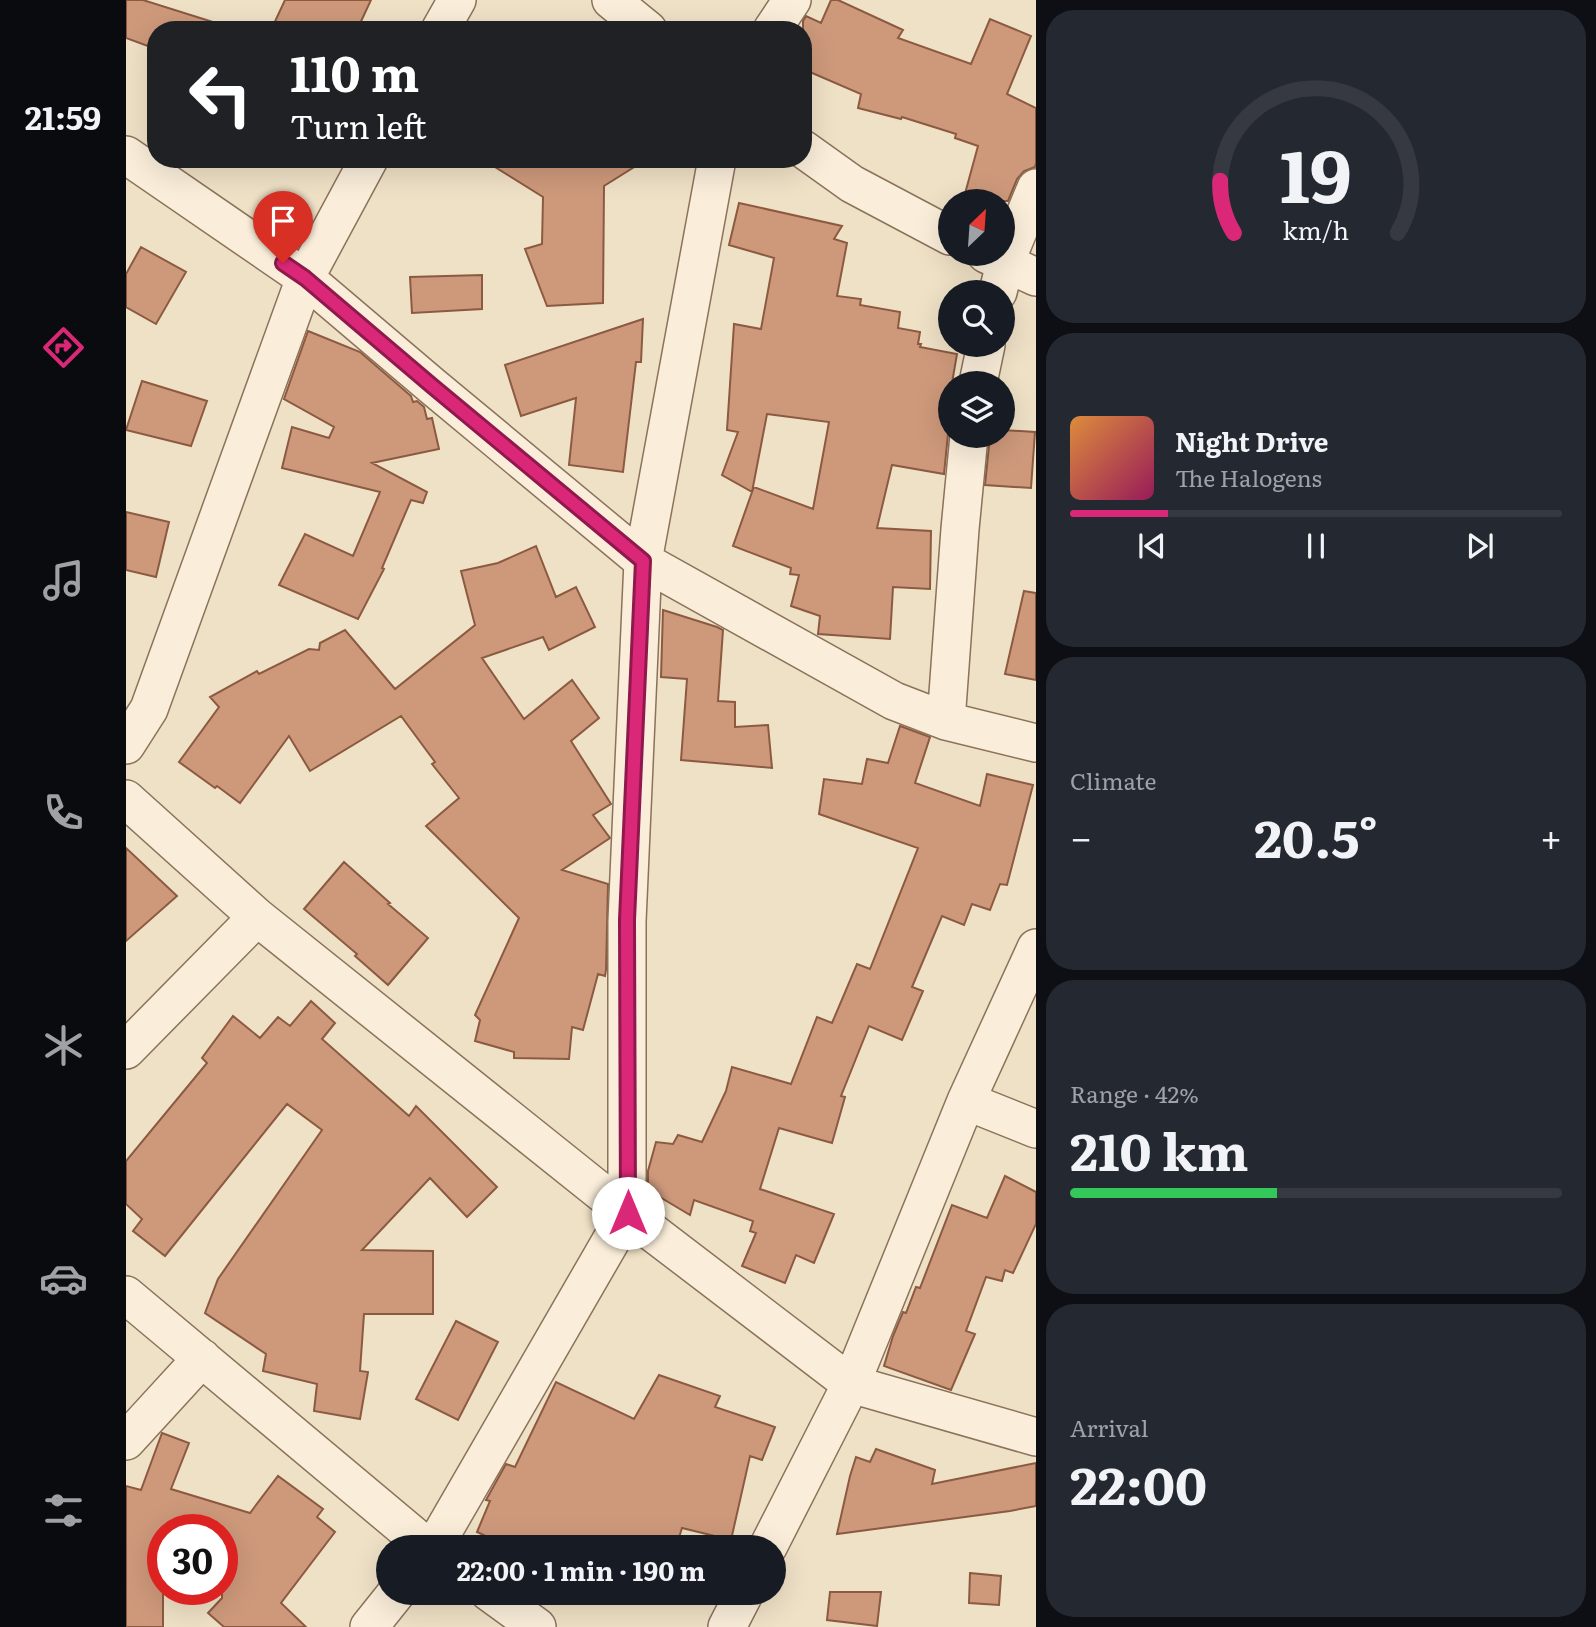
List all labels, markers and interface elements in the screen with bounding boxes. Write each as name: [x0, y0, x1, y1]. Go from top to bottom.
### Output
text: 110 m: [290, 34, 419, 107]
icon: left: [175, 49, 266, 140]
text: 21:59: [25, 92, 101, 140]
text: Turn left: [290, 101, 427, 149]
text: 19: [1280, 117, 1352, 225]
north arrow: [938, 189, 1015, 266]
map controls: [938, 189, 1015, 448]
pin: [253, 191, 313, 263]
icon: arrive: [264, 202, 302, 240]
text: km/h: [1283, 211, 1349, 248]
button: search: [938, 280, 1015, 357]
icon: directions: [39, 323, 88, 372]
button: layers: [938, 371, 1015, 448]
text: Night Drive: [1175, 421, 1329, 460]
text: The Halogens: [1175, 460, 1322, 494]
icon: previous: [1133, 527, 1171, 565]
icon: pause: [1297, 527, 1335, 565]
icon: next: [1461, 527, 1499, 565]
icon: music: [39, 556, 88, 605]
text: Climate: [1070, 763, 1156, 797]
icon: phone: [39, 788, 88, 837]
text: 20.5°: [1254, 797, 1378, 874]
text: −: [1070, 807, 1092, 864]
text: +: [1540, 807, 1562, 864]
icon: climate: [39, 1021, 88, 1070]
text: Range · 42%: [1070, 1076, 1199, 1110]
text: 210 km: [1070, 1110, 1249, 1187]
position arrow: [591, 1176, 665, 1250]
icon: car: [39, 1254, 88, 1303]
text: Arrival: [1070, 1410, 1149, 1444]
text: 22:00: [1070, 1444, 1207, 1521]
icon: filters: [39, 1486, 88, 1535]
speed limit sign: 30: [147, 1514, 238, 1605]
text: 22:00 · 1 min · 190 m: [457, 1550, 705, 1589]

